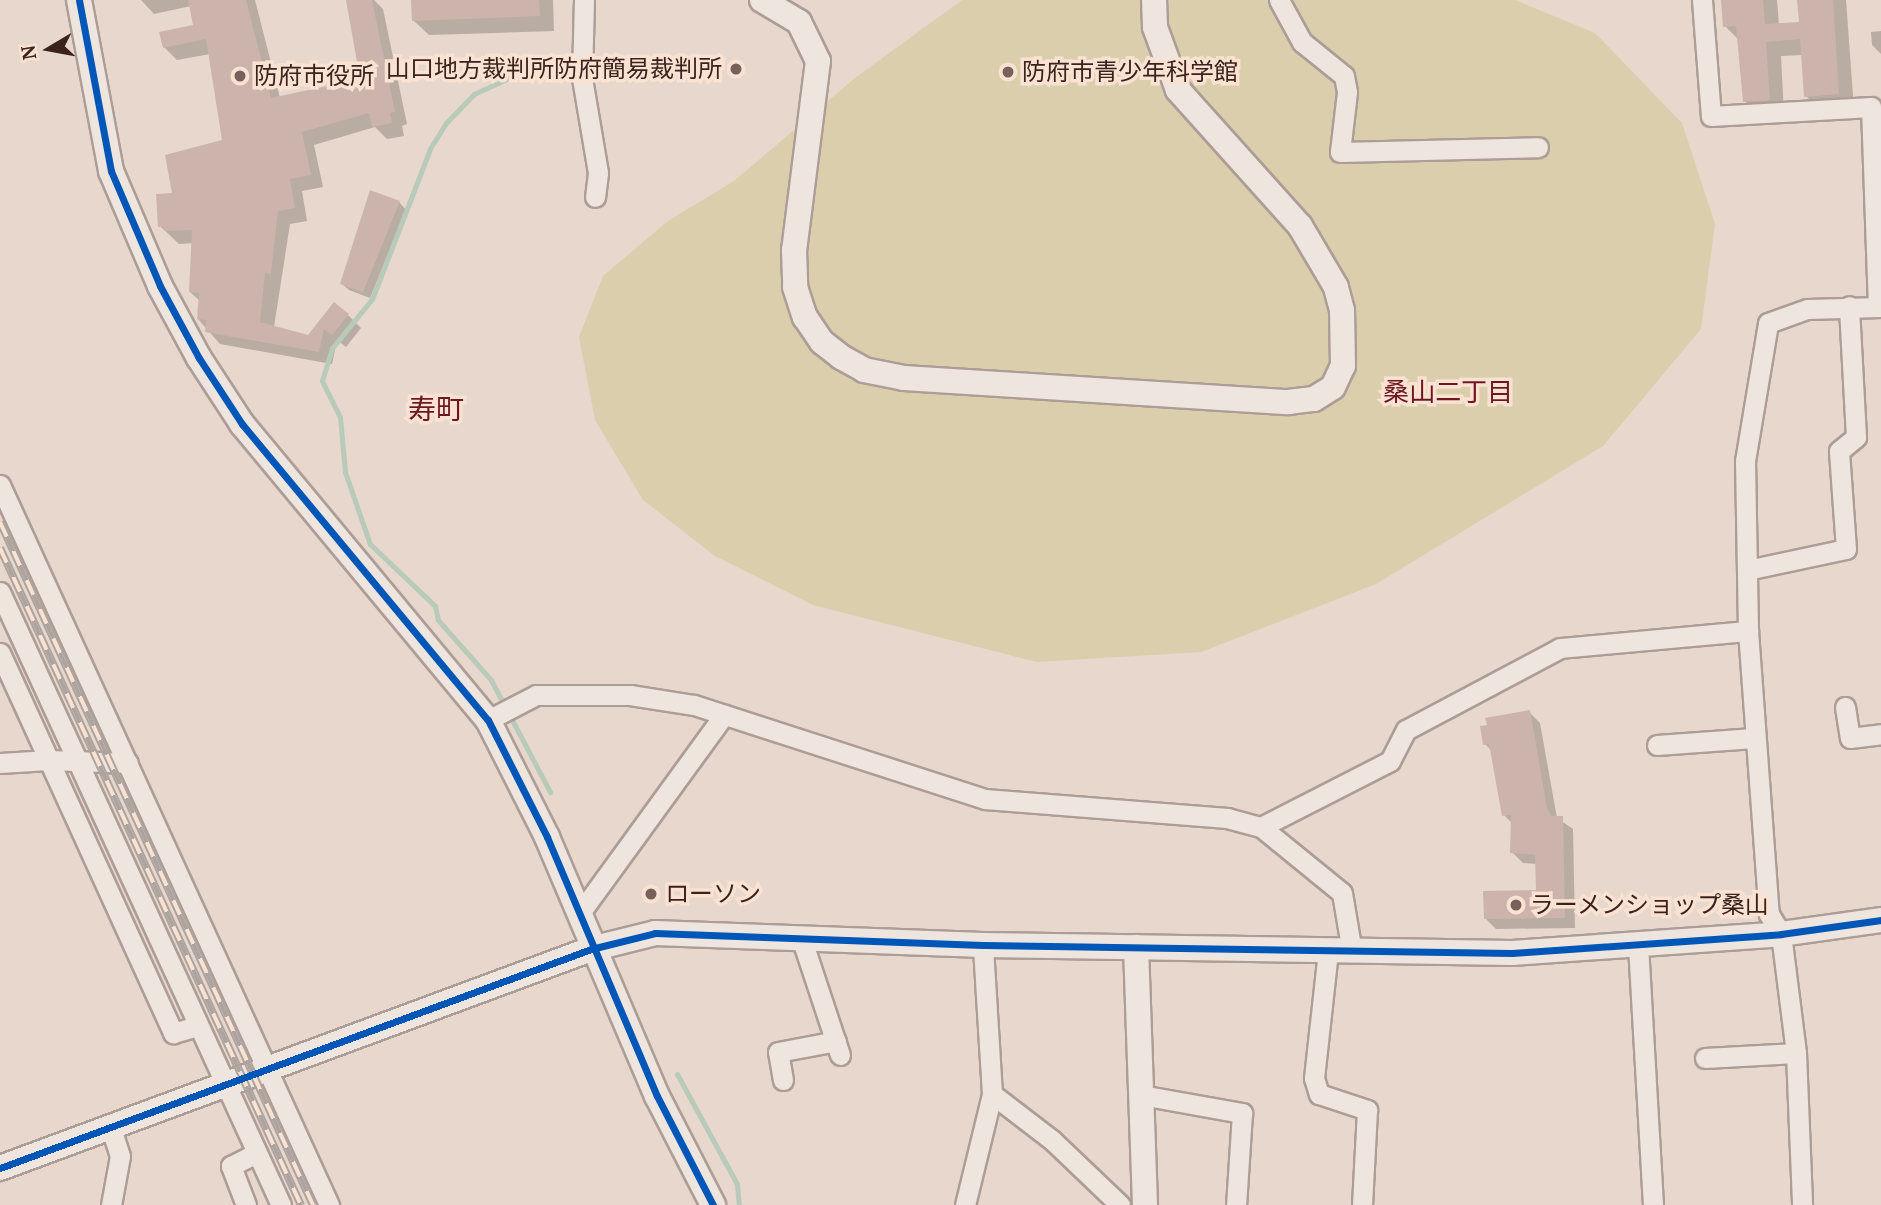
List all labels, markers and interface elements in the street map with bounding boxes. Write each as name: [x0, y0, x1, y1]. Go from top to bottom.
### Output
north arrow: [14, 14, 84, 84]
text: N: [14, 43, 41, 62]
place label: 山口地方裁判所防府簡易裁判所: [386, 55, 722, 83]
place label: 防府市青少年科学館: [1022, 58, 1238, 86]
marker: 山口地方裁判所防府簡易裁判所: [728, 61, 744, 77]
place label: 防府市役所: [254, 62, 374, 90]
marker: 防府市青少年科学館: [1000, 64, 1016, 80]
marker: 防府市役所: [232, 68, 248, 84]
district label: 桑山二丁目: [1383, 376, 1513, 408]
district label: 寿町: [408, 392, 464, 426]
place label: ローソン: [665, 880, 761, 908]
marker: ローソン: [643, 886, 659, 902]
place label: ラーメンショップ桑山: [1530, 891, 1770, 919]
marker: ラーメンショップ桑山: [1508, 897, 1524, 913]

